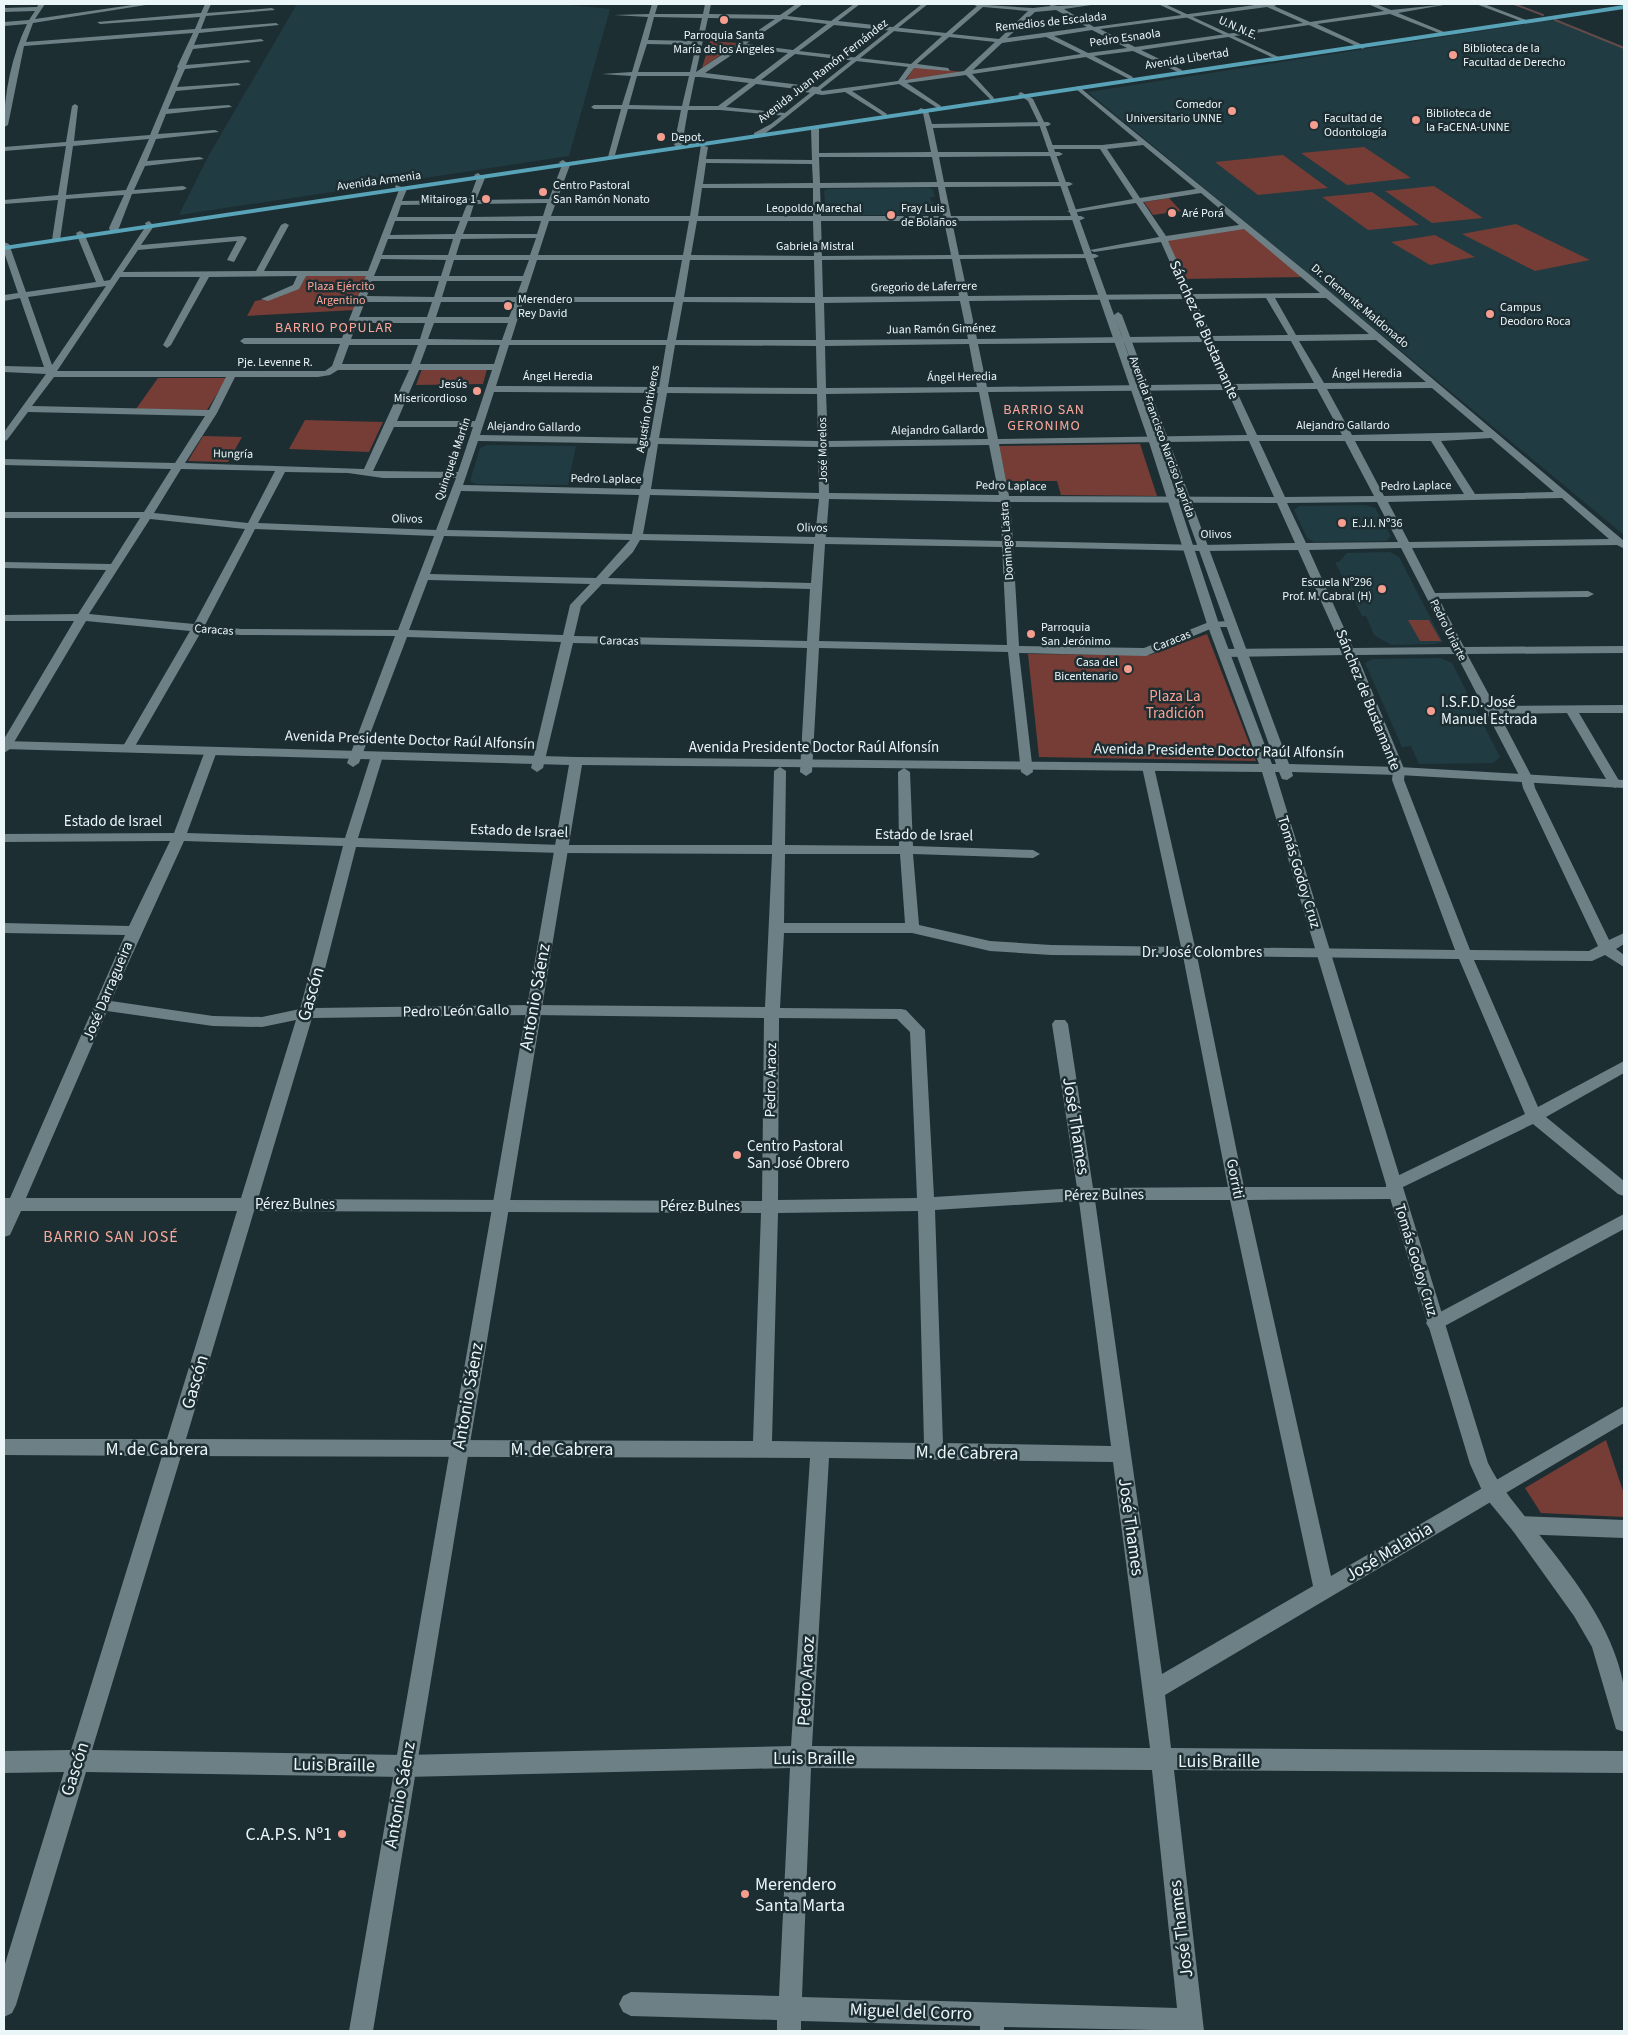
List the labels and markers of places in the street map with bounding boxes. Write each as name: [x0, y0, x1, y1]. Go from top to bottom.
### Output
marker: Parroquia Santa María de los Ángeles: [718, 14, 730, 26]
place label: Parroquia Santa María de los Ángeles: [673, 27, 775, 58]
place label: Biblioteca de la Facultad de Derecho: [1463, 40, 1565, 71]
marker: Biblioteca de la Facultad de Derecho: [1447, 49, 1459, 61]
place label: Comedor Universitario UNNE: [1126, 96, 1223, 127]
marker: Comedor Universitario UNNE: [1226, 105, 1238, 117]
place label: Biblioteca de la FaCENA-UNNE: [1426, 105, 1510, 136]
place label: Facultad de Odontología: [1324, 110, 1387, 141]
marker: Biblioteca de la FaCENA-UNNE: [1410, 114, 1422, 126]
marker: Facultad de Odontología: [1308, 119, 1320, 131]
place label: Depot.: [671, 129, 704, 146]
marker: Depot.: [655, 131, 667, 143]
place label: Centro Pastoral San Ramón Nonato: [553, 177, 650, 208]
marker: Centro Pastoral San Ramón Nonato: [537, 186, 549, 198]
place label: Mitairoga 1: [421, 191, 476, 208]
marker: Mitairoga 1: [480, 193, 492, 205]
place label: Fray Luis de Bolaños: [901, 200, 957, 231]
place label: Aré Porá: [1182, 205, 1224, 222]
marker: Aré Porá: [1166, 207, 1178, 219]
marker: Fray Luis de Bolaños: [885, 209, 897, 221]
place label: Merendero Rey David: [518, 291, 572, 322]
place label: Campus Deodoro Roca: [1500, 299, 1571, 330]
marker: Merendero Rey David: [502, 300, 514, 312]
marker: Campus Deodoro Roca: [1484, 308, 1496, 320]
place label: Jesús Misericordioso: [394, 376, 467, 407]
marker: Jesús Misericordioso: [471, 385, 483, 397]
place label: E.J.I. Nº36: [1352, 515, 1402, 532]
marker: E.J.I. Nº36: [1336, 517, 1348, 529]
place label: Escuela Nº296 Prof. M. Cabral (H): [1282, 574, 1372, 605]
marker: Escuela Nº296 Prof. M. Cabral (H): [1376, 583, 1388, 595]
place label: Parroquia San Jerónimo: [1041, 619, 1111, 650]
marker: Parroquia San Jerónimo: [1025, 628, 1037, 640]
place label: Casa del Bicentenario: [1054, 654, 1118, 685]
marker: Casa del Bicentenario: [1122, 663, 1134, 675]
place label: I.S.F.D. José Manuel Estrada: [1441, 692, 1537, 730]
marker: I.S.F.D. José Manuel Estrada: [1425, 705, 1437, 717]
place label: Centro Pastoral San José Obrero: [747, 1136, 850, 1174]
marker: Centro Pastoral San José Obrero: [731, 1149, 743, 1161]
place label: C.A.P.S. Nº1: [245, 1822, 332, 1847]
marker: C.A.P.S. Nº1: [336, 1828, 348, 1840]
place label: Merendero Santa Marta: [755, 1872, 845, 1918]
marker: Merendero Santa Marta: [739, 1888, 751, 1900]

